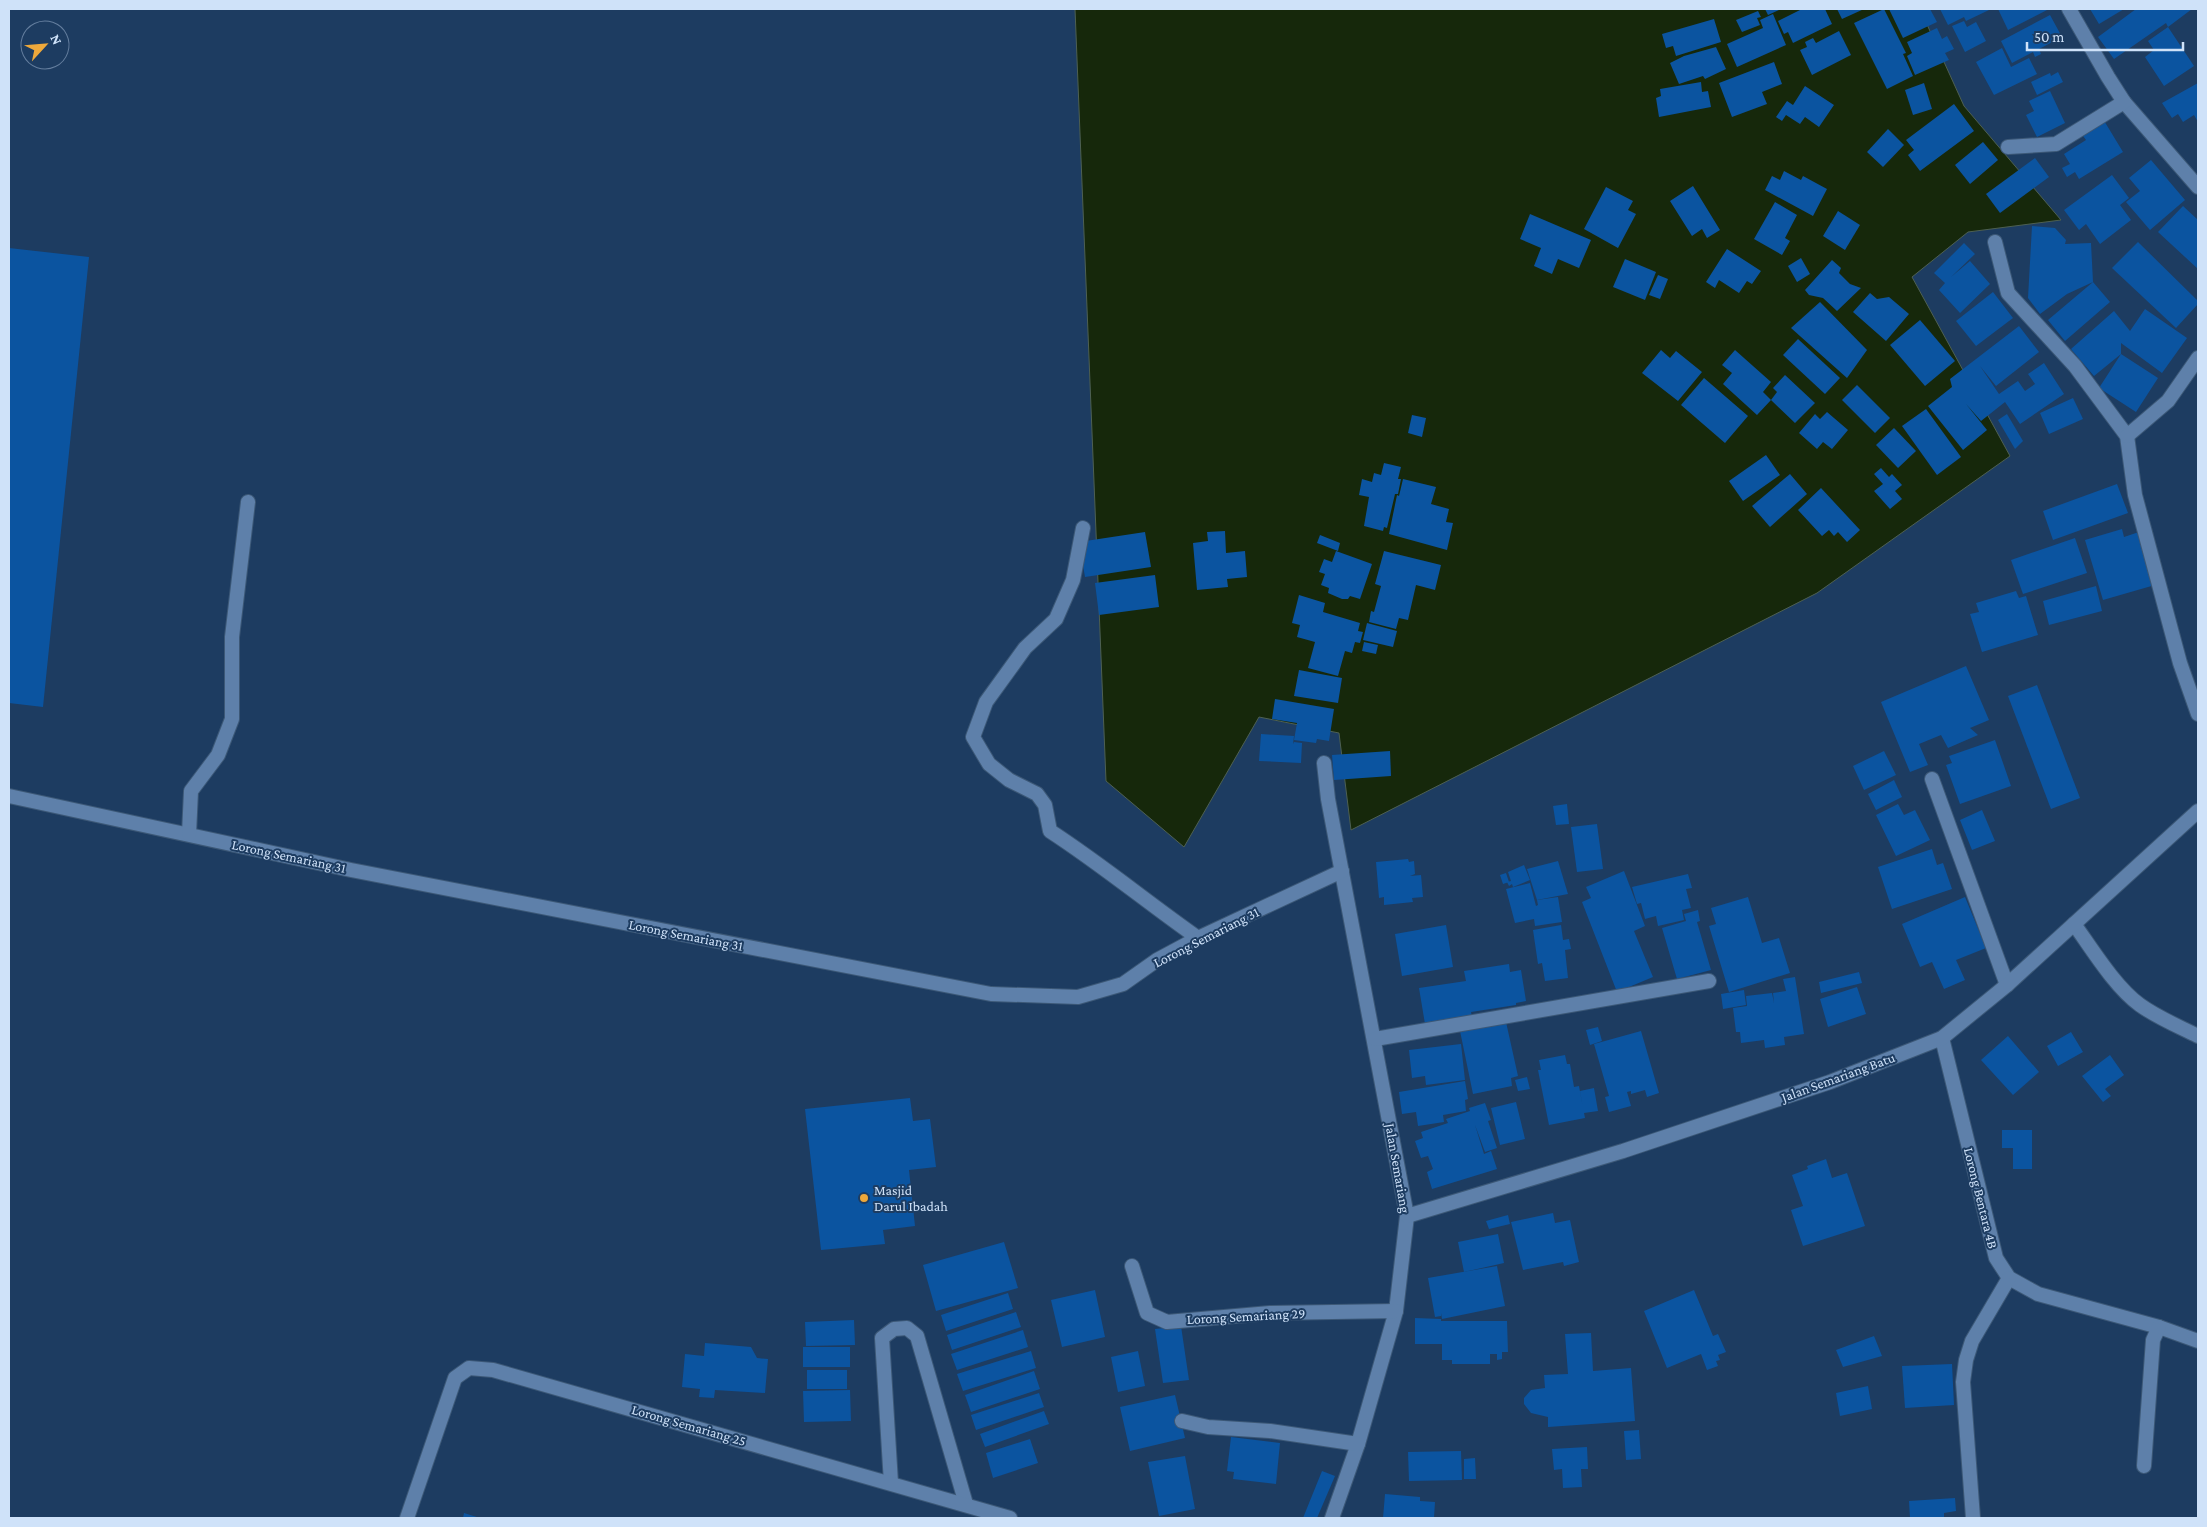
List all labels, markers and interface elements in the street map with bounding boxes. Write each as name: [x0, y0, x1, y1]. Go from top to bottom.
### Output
north arrow: [20, 20, 70, 70]
scale bar: [2027, 20, 2183, 52]
text: 50 m: [2034, 29, 2064, 45]
text: N: [47, 32, 66, 48]
street label: Lorong Semariang 31: [230, 836, 348, 876]
street label: Lorong Semariang 31: [1151, 903, 1262, 971]
street label: Lorong Semariang 31: [627, 916, 745, 954]
street label: Jalan Semariang Batu: [1777, 1049, 1897, 1106]
street label: Jalan Semariang: [1382, 1120, 1414, 1214]
street label: Lorong Bentara 4B: [1961, 1146, 2001, 1250]
place label: Masjid Darul Ibadah: [874, 1182, 948, 1214]
marker: Masjid Darul Ibadah: [858, 1192, 870, 1204]
street label: Lorong Semariang 29: [1186, 1305, 1306, 1327]
street label: Lorong Semariang 25: [630, 1401, 748, 1449]

